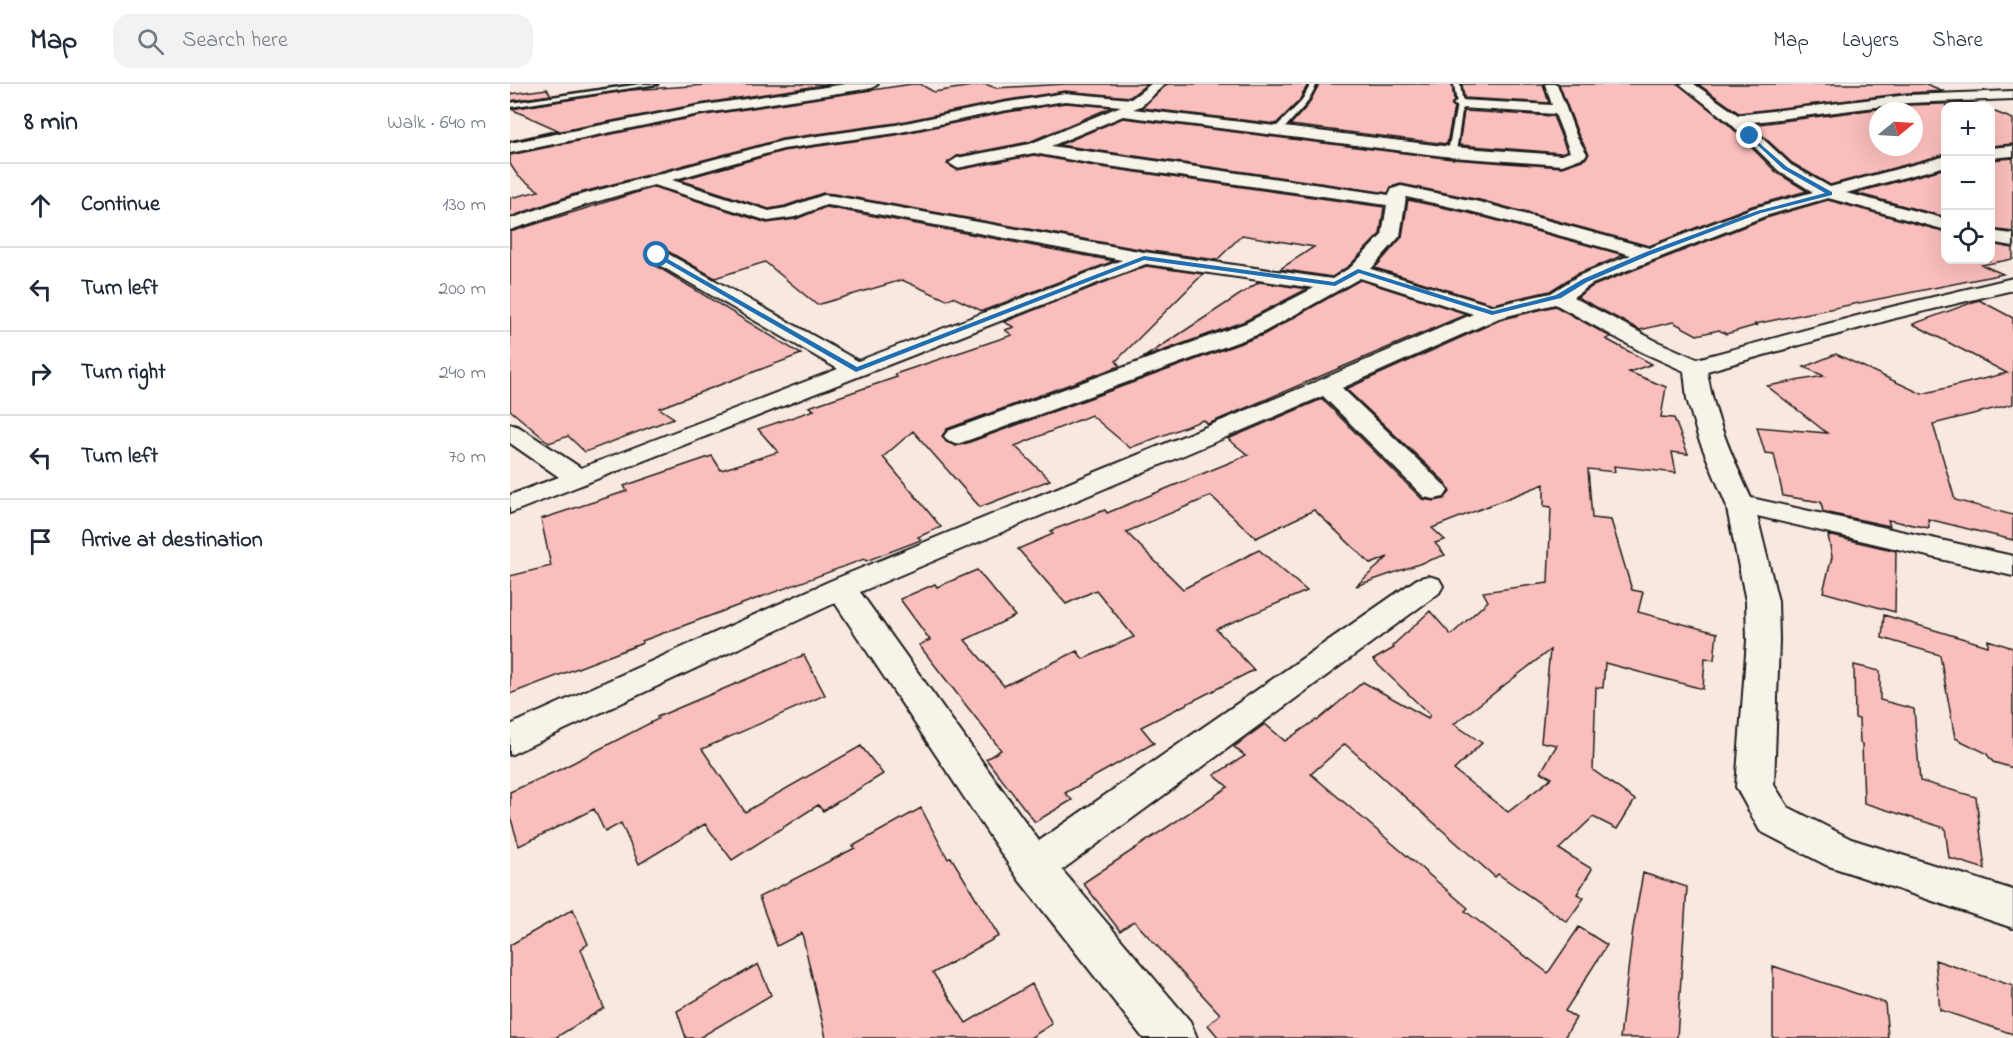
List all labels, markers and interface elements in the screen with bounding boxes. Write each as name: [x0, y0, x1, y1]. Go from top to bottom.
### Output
search box: [113, 14, 533, 68]
text: Map: [30, 21, 77, 62]
icon: search: [134, 25, 167, 58]
text: Search here: [182, 25, 288, 57]
text: Map: [1773, 26, 1809, 56]
text: Layers: [1842, 26, 1899, 56]
text: Share: [1932, 26, 1983, 56]
north arrow: [1869, 102, 1923, 156]
map controls: [1941, 102, 1995, 264]
button: +: [1941, 102, 1995, 156]
text: 8 min: [24, 104, 78, 142]
text: Walk · 640 m: [387, 109, 486, 138]
route end: [1736, 122, 1762, 148]
button: −: [1941, 156, 1995, 210]
icon: ahead: [24, 189, 57, 222]
text: Continue: [81, 189, 160, 221]
text: 130 m: [442, 191, 486, 220]
button: locate: [1941, 210, 1995, 264]
route start: [643, 241, 669, 267]
icon: left: [24, 273, 57, 306]
text: Turn left: [81, 273, 158, 305]
text: 200 m: [438, 275, 486, 304]
icon: right: [24, 357, 57, 390]
text: Turn right: [81, 357, 166, 389]
text: 240 m: [439, 359, 486, 388]
icon: left: [24, 441, 57, 474]
text: Turn left: [81, 441, 158, 473]
text: 70 m: [449, 443, 486, 472]
icon: arrive: [24, 525, 57, 558]
text: Arrive at destination: [81, 525, 263, 557]

